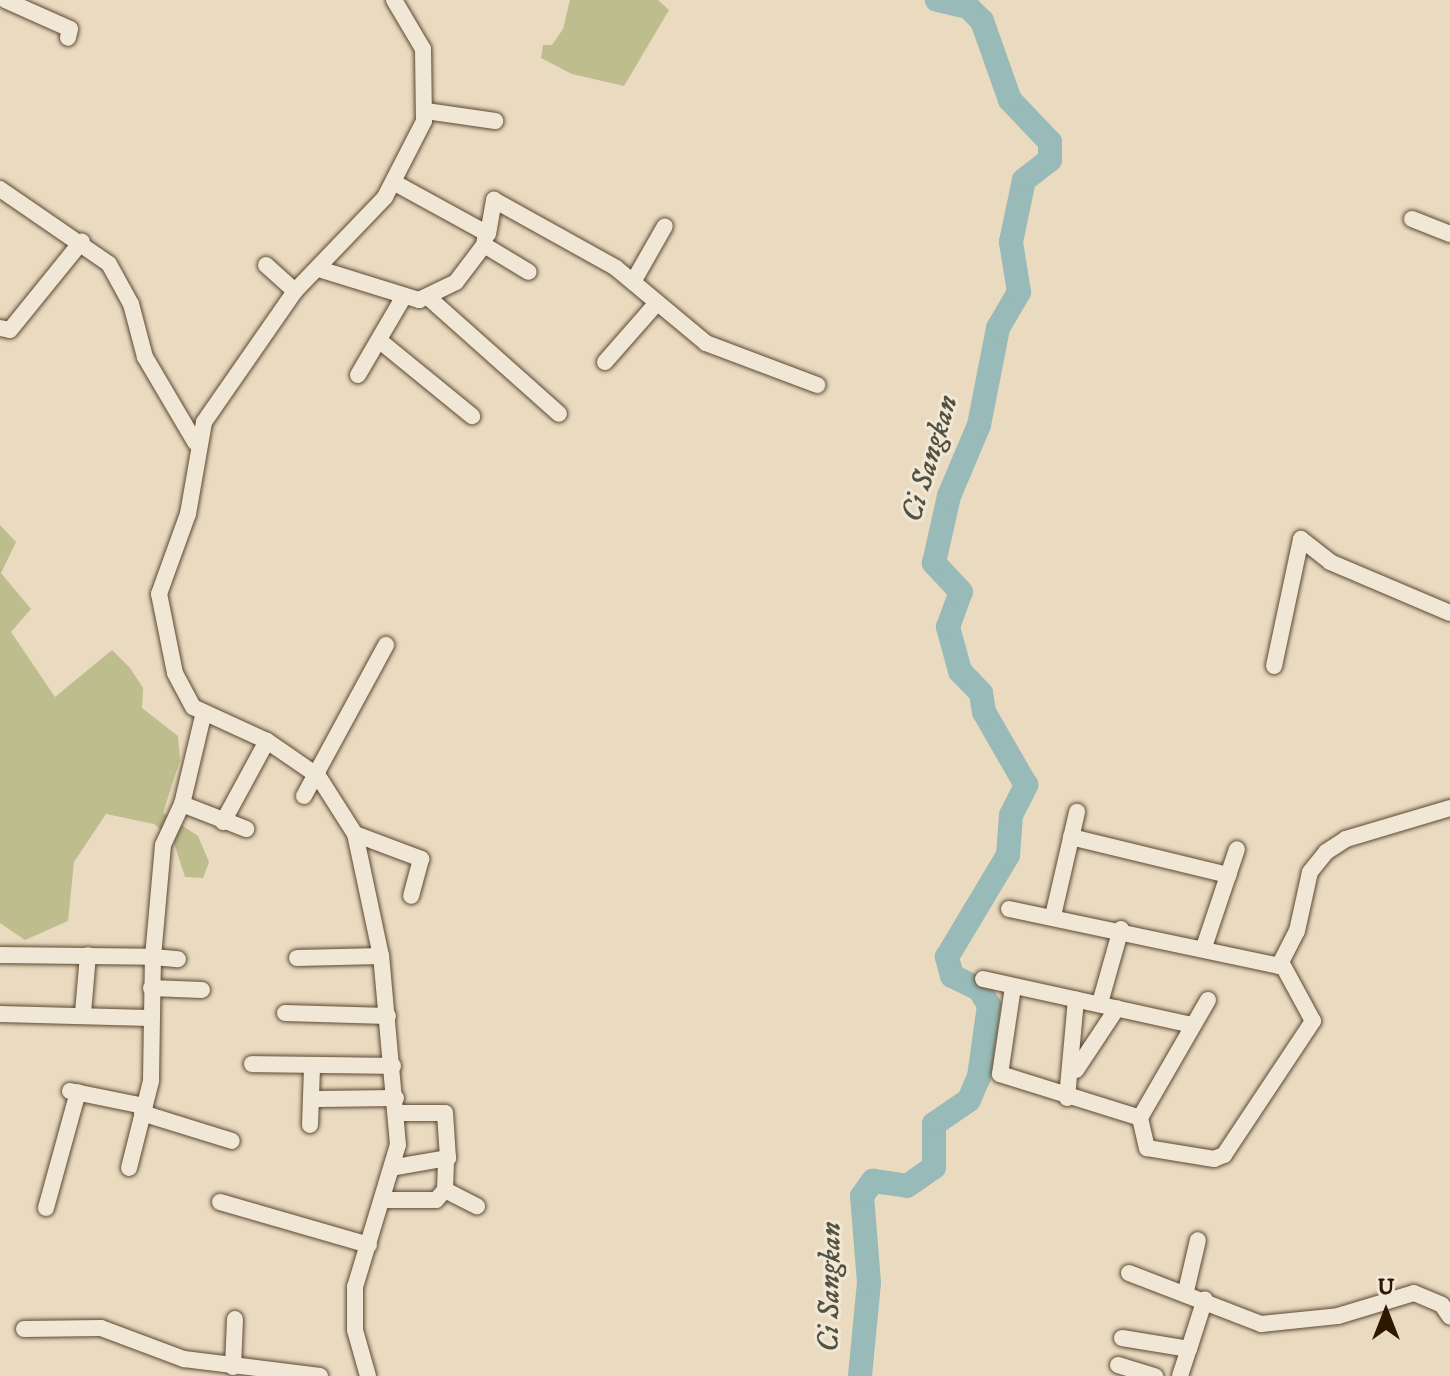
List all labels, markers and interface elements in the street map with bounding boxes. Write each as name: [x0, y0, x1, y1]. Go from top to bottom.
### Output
water label: Ci Sangkan: [895, 391, 967, 527]
water label: Ci Sangkan: [812, 1221, 850, 1353]
north arrow: [1346, 1272, 1426, 1352]
text: U: [1377, 1274, 1395, 1301]

